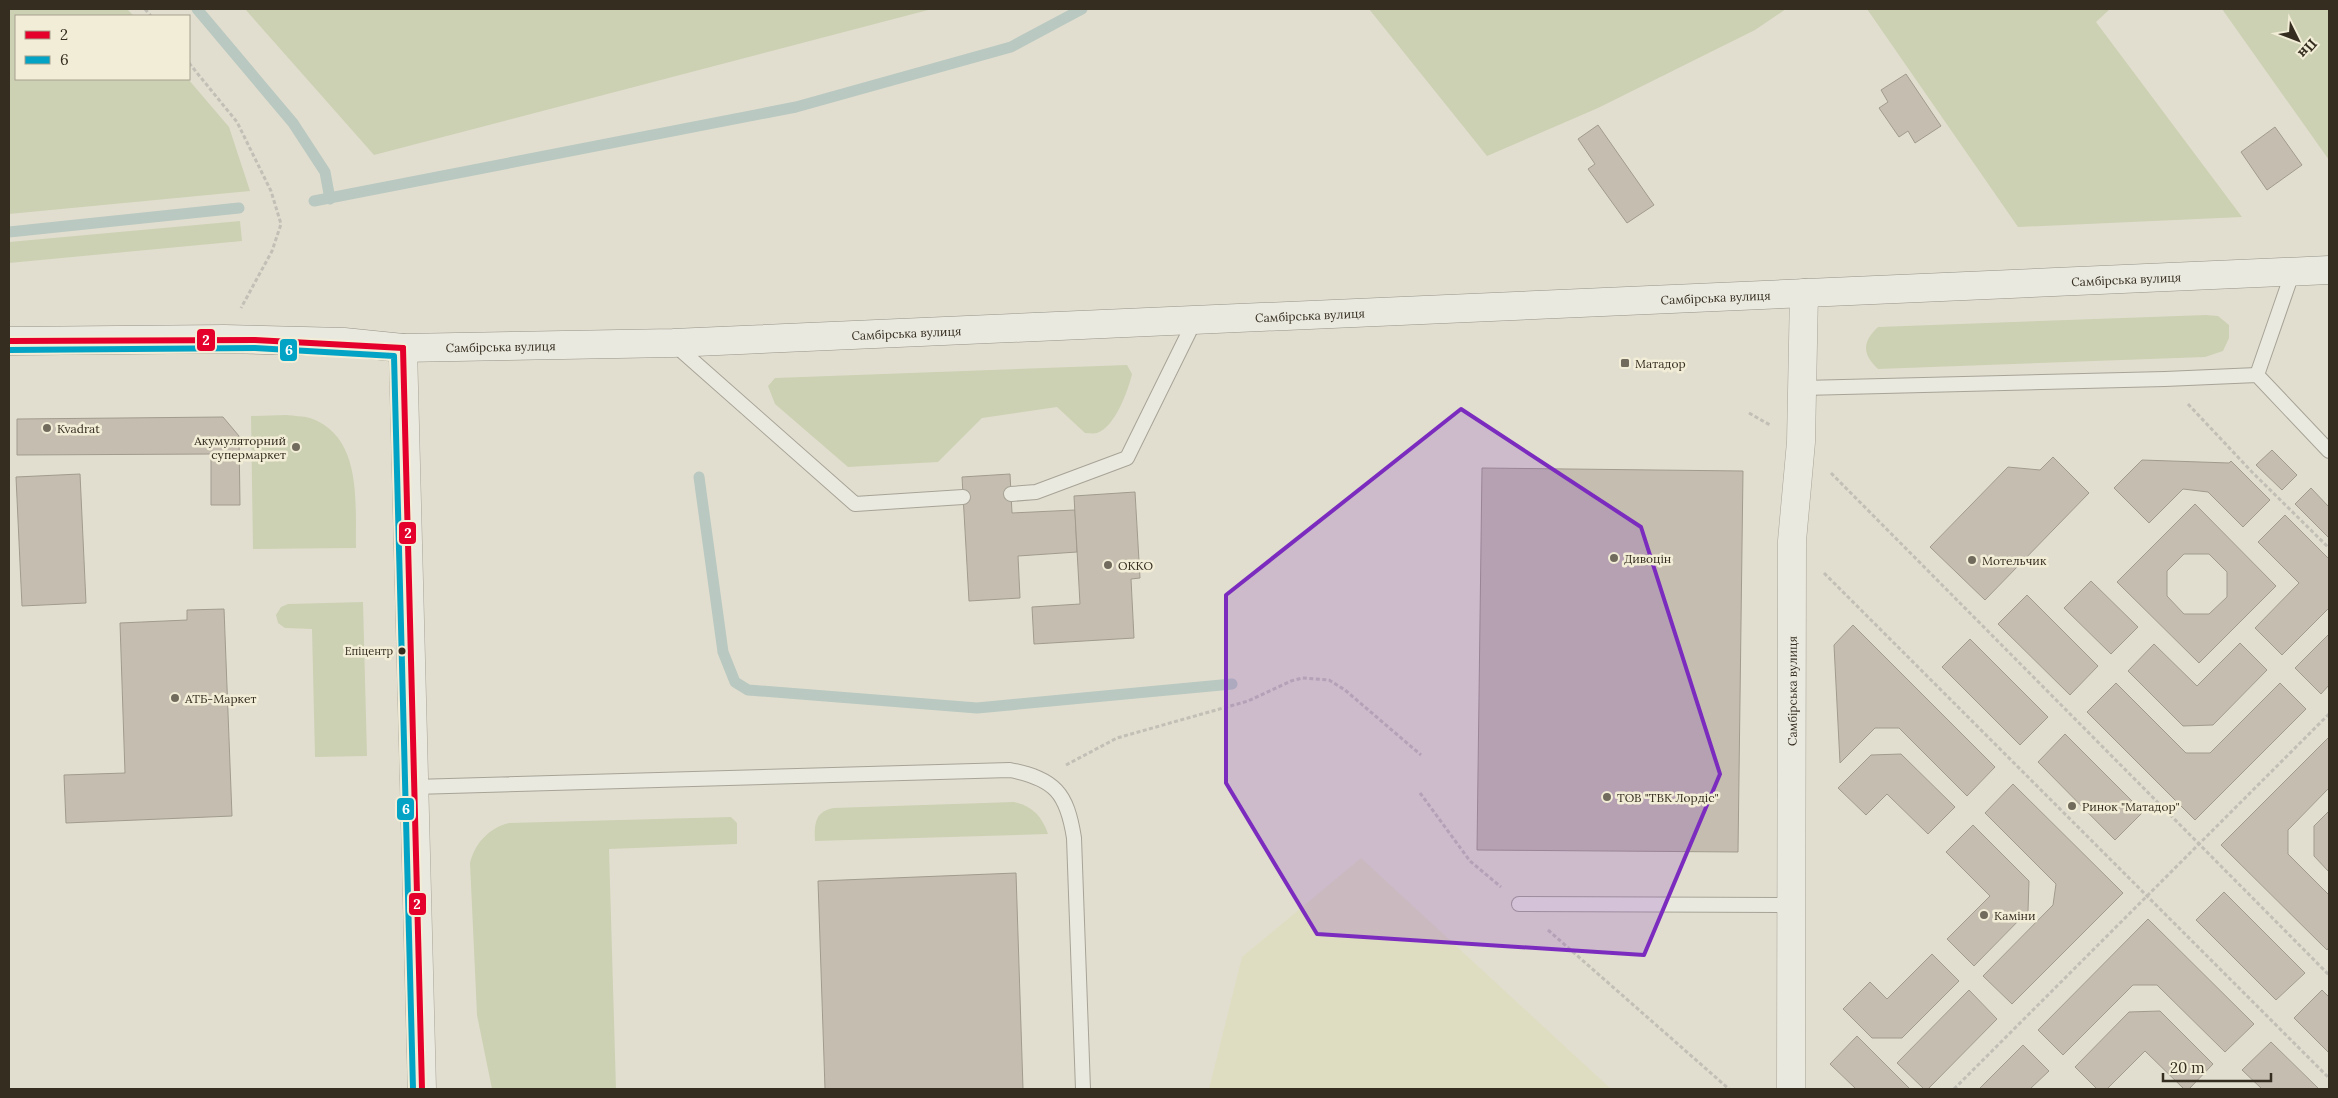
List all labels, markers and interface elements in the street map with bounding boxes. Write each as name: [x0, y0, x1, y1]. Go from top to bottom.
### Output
legend: [15, 15, 190, 80]
north arrow: [2273, 15, 2323, 65]
text: 2: [60, 25, 68, 44]
text: Пн: [2294, 35, 2321, 62]
text: 6: [60, 50, 69, 69]
street label: Самбірська вулиця: [2071, 269, 2181, 289]
street label: Самбірська вулиця: [1660, 287, 1771, 307]
street label: Самбірська вулиця: [1255, 305, 1365, 325]
street label: Самбірська вулиця: [851, 323, 962, 343]
line badge: 2: [196, 328, 216, 352]
text: 2: [202, 331, 210, 349]
line badge: 6: [279, 338, 298, 362]
street label: Самбірська вулиця: [446, 338, 556, 355]
text: 6: [285, 341, 293, 359]
place label: Матадор: [1635, 356, 1686, 371]
marker: Матадор: [1619, 357, 1631, 369]
place label: Kvadrat: [57, 421, 100, 436]
marker: Kvadrat: [41, 422, 53, 434]
place label: Акумуляторний супермаркет: [193, 433, 286, 462]
marker: Акумуляторний супермаркет: [290, 441, 302, 453]
line badge: 2: [398, 521, 417, 545]
text: 2: [404, 524, 412, 542]
place label: Дивоцін: [1624, 551, 1671, 566]
marker: Дивоцін: [1608, 552, 1620, 564]
place label: Мотельчик: [1982, 553, 2047, 568]
marker: Мотельчик: [1966, 554, 1978, 566]
place label: ОККО: [1118, 558, 1153, 573]
marker: ОККО: [1102, 559, 1114, 571]
street label: Самбірська вулиця: [1784, 636, 1799, 746]
place label: Епіцентр: [345, 644, 393, 658]
marker: Епіцентр: [397, 646, 407, 656]
place label: АТБ-Маркет: [184, 691, 256, 706]
marker: АТБ-Маркет: [169, 692, 181, 704]
place label: ТОВ "ТВК Лордіс": [1617, 790, 1719, 805]
marker: ТОВ "ТВК Лордіс": [1601, 791, 1613, 803]
line badge: 6: [396, 797, 415, 821]
place label: Ринок "Матадор": [2082, 799, 2180, 814]
text: 6: [402, 800, 410, 818]
marker: Ринок "Матадор": [2066, 800, 2078, 812]
line badge: 2: [408, 892, 427, 916]
text: 2: [413, 895, 421, 913]
place label: Каміни: [1994, 908, 2036, 923]
marker: Каміни: [1978, 909, 1990, 921]
scale bar: [2163, 1050, 2270, 1082]
text: 20 m: [2170, 1058, 2205, 1077]

